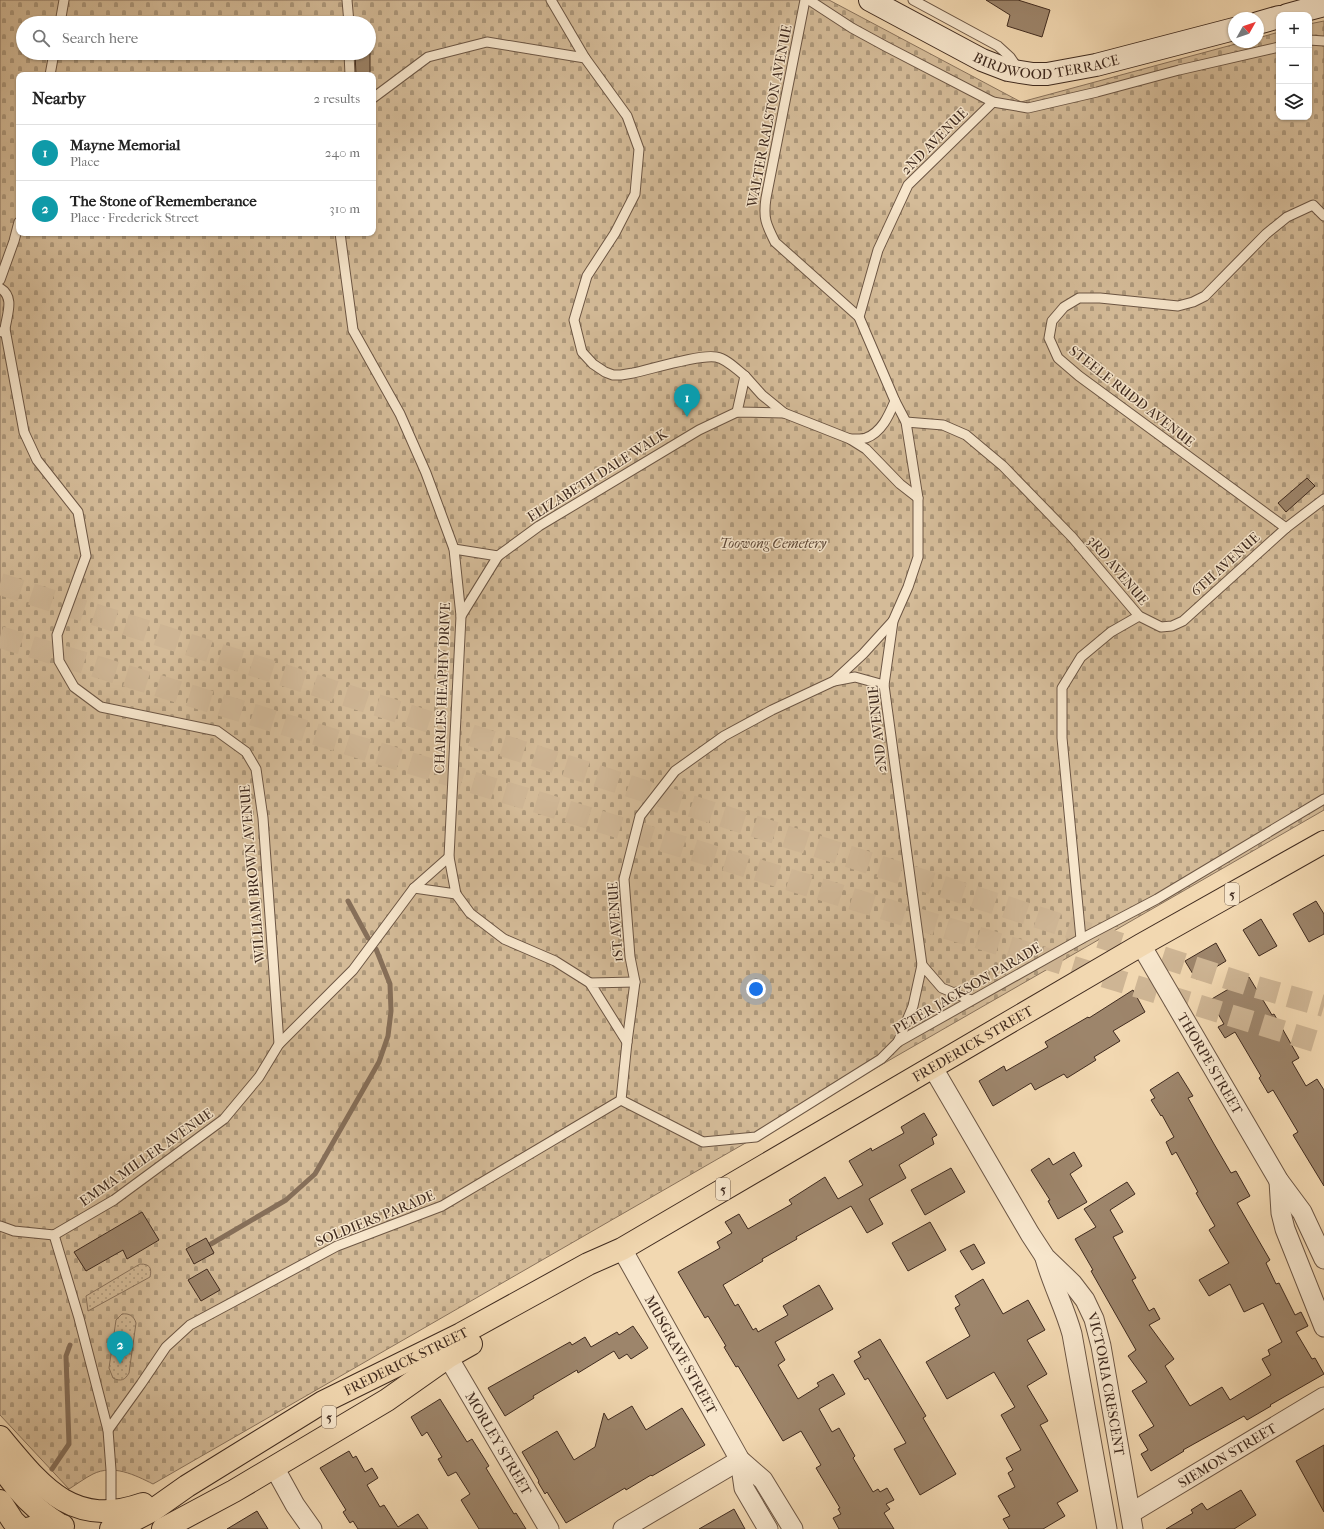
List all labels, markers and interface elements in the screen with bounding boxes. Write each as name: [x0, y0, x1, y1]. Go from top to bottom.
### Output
north arrow: [1228, 12, 1264, 48]
map controls: [1276, 12, 1312, 120]
button: +: [1276, 12, 1312, 48]
search box: [16, 16, 376, 60]
street label: WALTER RALSTON AVENUE: [743, 23, 796, 210]
icon: search: [30, 27, 52, 49]
text: Search here: [62, 29, 138, 47]
button: −: [1276, 48, 1312, 84]
street label: BIRDWOOD TERRACE: [970, 49, 1121, 83]
button: layers: [1276, 84, 1312, 120]
text: Nearby: [32, 88, 86, 108]
text: 2 results: [314, 91, 360, 106]
street label: 2ND AVENUE: [897, 104, 972, 178]
text: Mayne Memorial: [70, 136, 180, 154]
text: 1: [43, 145, 47, 160]
text: 240 m: [325, 145, 360, 160]
text: Place: [70, 154, 100, 169]
text: The Stone of Rememberance: [70, 192, 257, 210]
text: 2: [42, 201, 48, 216]
text: 310 m: [329, 201, 360, 216]
text: Place · Frederick Street: [70, 210, 199, 225]
street label: STEELE RUDD AVENUE: [1066, 342, 1198, 451]
pin: 1: [674, 384, 700, 417]
street label: ELIZABETH DALE WALK: [524, 425, 671, 526]
street label: 6TH AVENUE: [1187, 529, 1264, 600]
street label: 3RD AVENUE: [1084, 532, 1152, 609]
park label: Toowong Cemetery: [720, 535, 828, 552]
street label: CHARLES HEAPHY DRIVE: [431, 602, 454, 774]
street label: 2ND AVENUE: [864, 684, 891, 773]
street label: WILLIAM BROWN AVENUE: [236, 784, 269, 965]
street label: 1ST AVENUE: [604, 881, 627, 963]
road number: 5: [1225, 883, 1239, 905]
street label: PETER JACKSON PARADE: [890, 939, 1045, 1038]
your location: [746, 979, 766, 999]
street label: FREDERICK STREET: [910, 1002, 1037, 1086]
street label: THORPE STREET: [1173, 1010, 1246, 1118]
street label: EMMA MILLER AVENUE: [76, 1105, 217, 1210]
road number: 5: [716, 1178, 730, 1200]
street label: SOLDIERS PARADE: [313, 1187, 438, 1250]
street label: MUSGRAVE STREET: [641, 1293, 721, 1418]
street label: VICTORIA CRESCENT: [1083, 1309, 1128, 1458]
street label: FREDERICK STREET: [341, 1323, 472, 1400]
pin: 2: [107, 1331, 133, 1364]
street label: MORLEY STREET: [461, 1389, 535, 1499]
road number: 5: [322, 1406, 336, 1428]
street label: SIEMON STREET: [1175, 1419, 1280, 1492]

